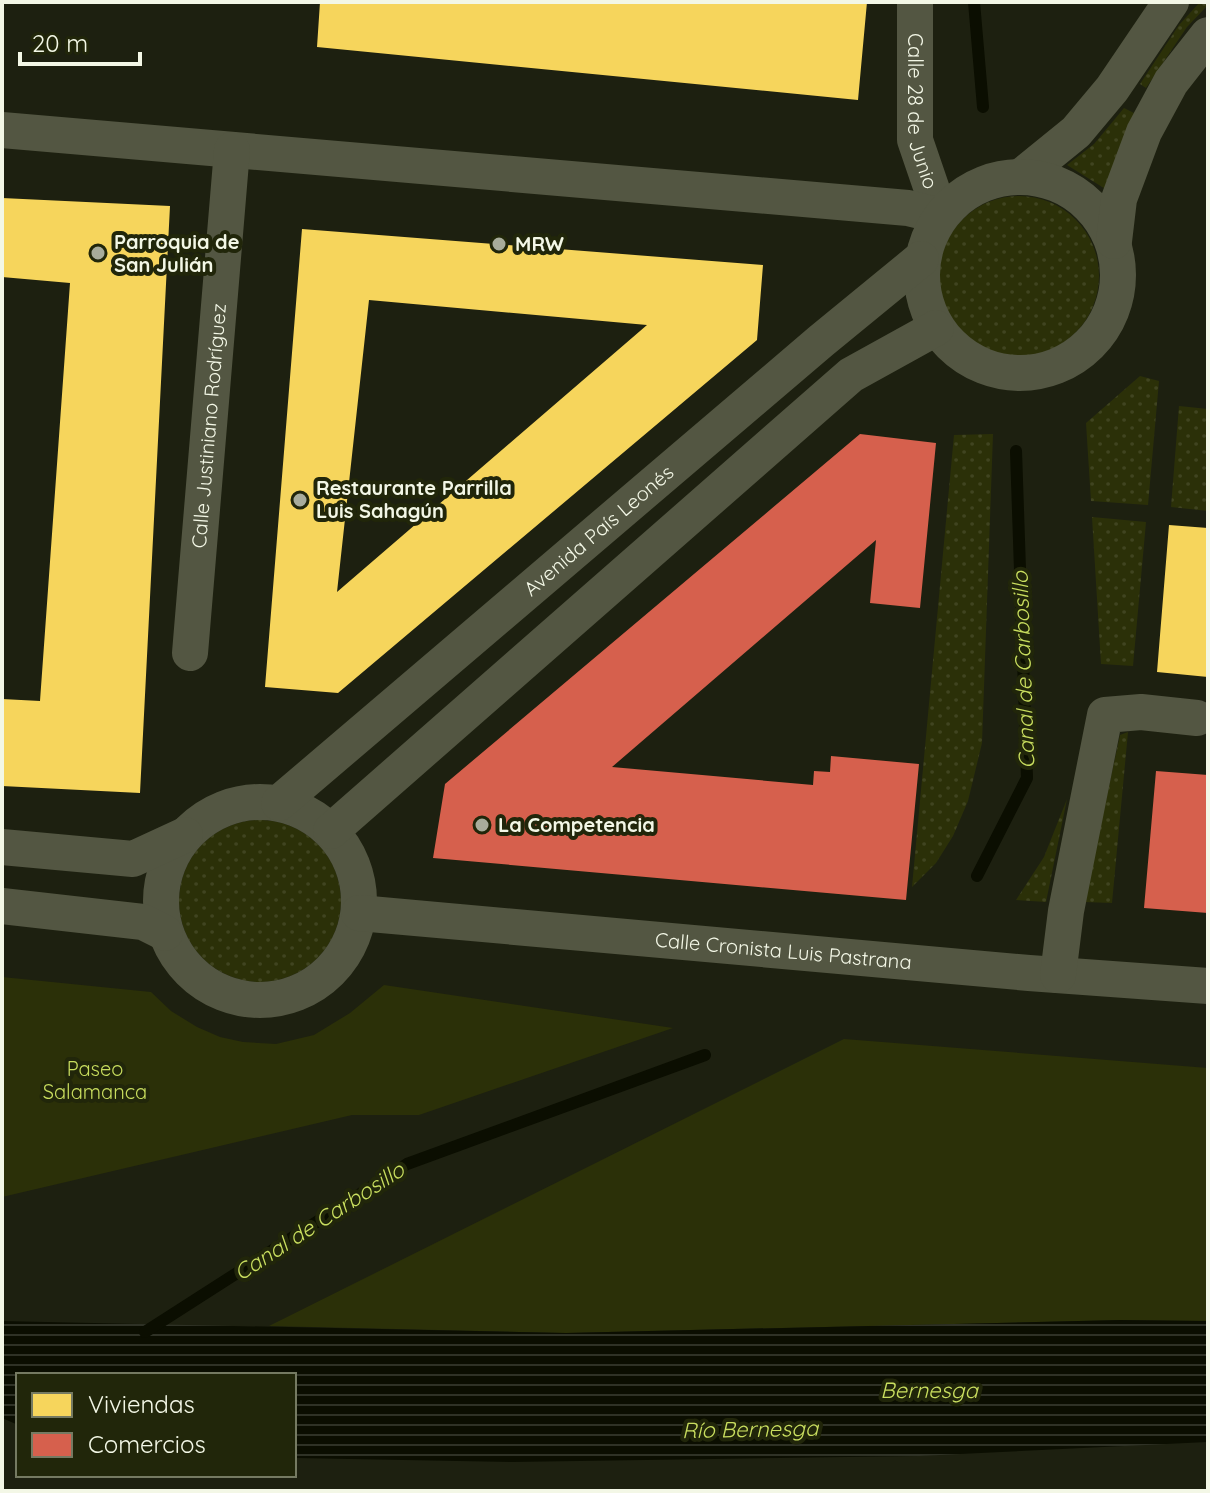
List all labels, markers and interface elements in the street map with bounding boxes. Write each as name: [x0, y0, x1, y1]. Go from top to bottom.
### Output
scale bar: [20, 16, 140, 66]
text: 20 m: [32, 28, 88, 58]
street label: Calle 28 de Junio: [903, 33, 944, 192]
place label: Parroquia de San Julián: [114, 229, 239, 277]
place label: MRW: [515, 231, 564, 256]
marker: MRW: [490, 235, 508, 253]
marker: Parroquia de San Julián: [89, 244, 107, 262]
street label: Calle Justiniano Rodríguez: [186, 302, 231, 549]
street label: Avenida País Leonés: [518, 459, 678, 601]
place label: Restaurante Parrilla Luis Sahagún: [316, 475, 512, 523]
marker: Restaurante Parrilla Luis Sahagún: [291, 491, 309, 509]
water label: Canal de Carbosillo: [1006, 569, 1040, 769]
place label: La Competencia: [498, 812, 655, 837]
marker: La Competencia: [473, 816, 491, 834]
street label: Calle Cronista Luis Pastrana: [654, 927, 913, 974]
park label: Paseo Salamanca: [43, 1056, 147, 1104]
water label: Canal de Carbosillo: [229, 1155, 411, 1287]
legend: [16, 1373, 296, 1477]
water label: Bernesga: [880, 1376, 979, 1404]
text: Viviendas: [88, 1389, 195, 1419]
water label: Río Bernesga: [682, 1414, 820, 1444]
text: Comercios: [88, 1429, 206, 1459]

